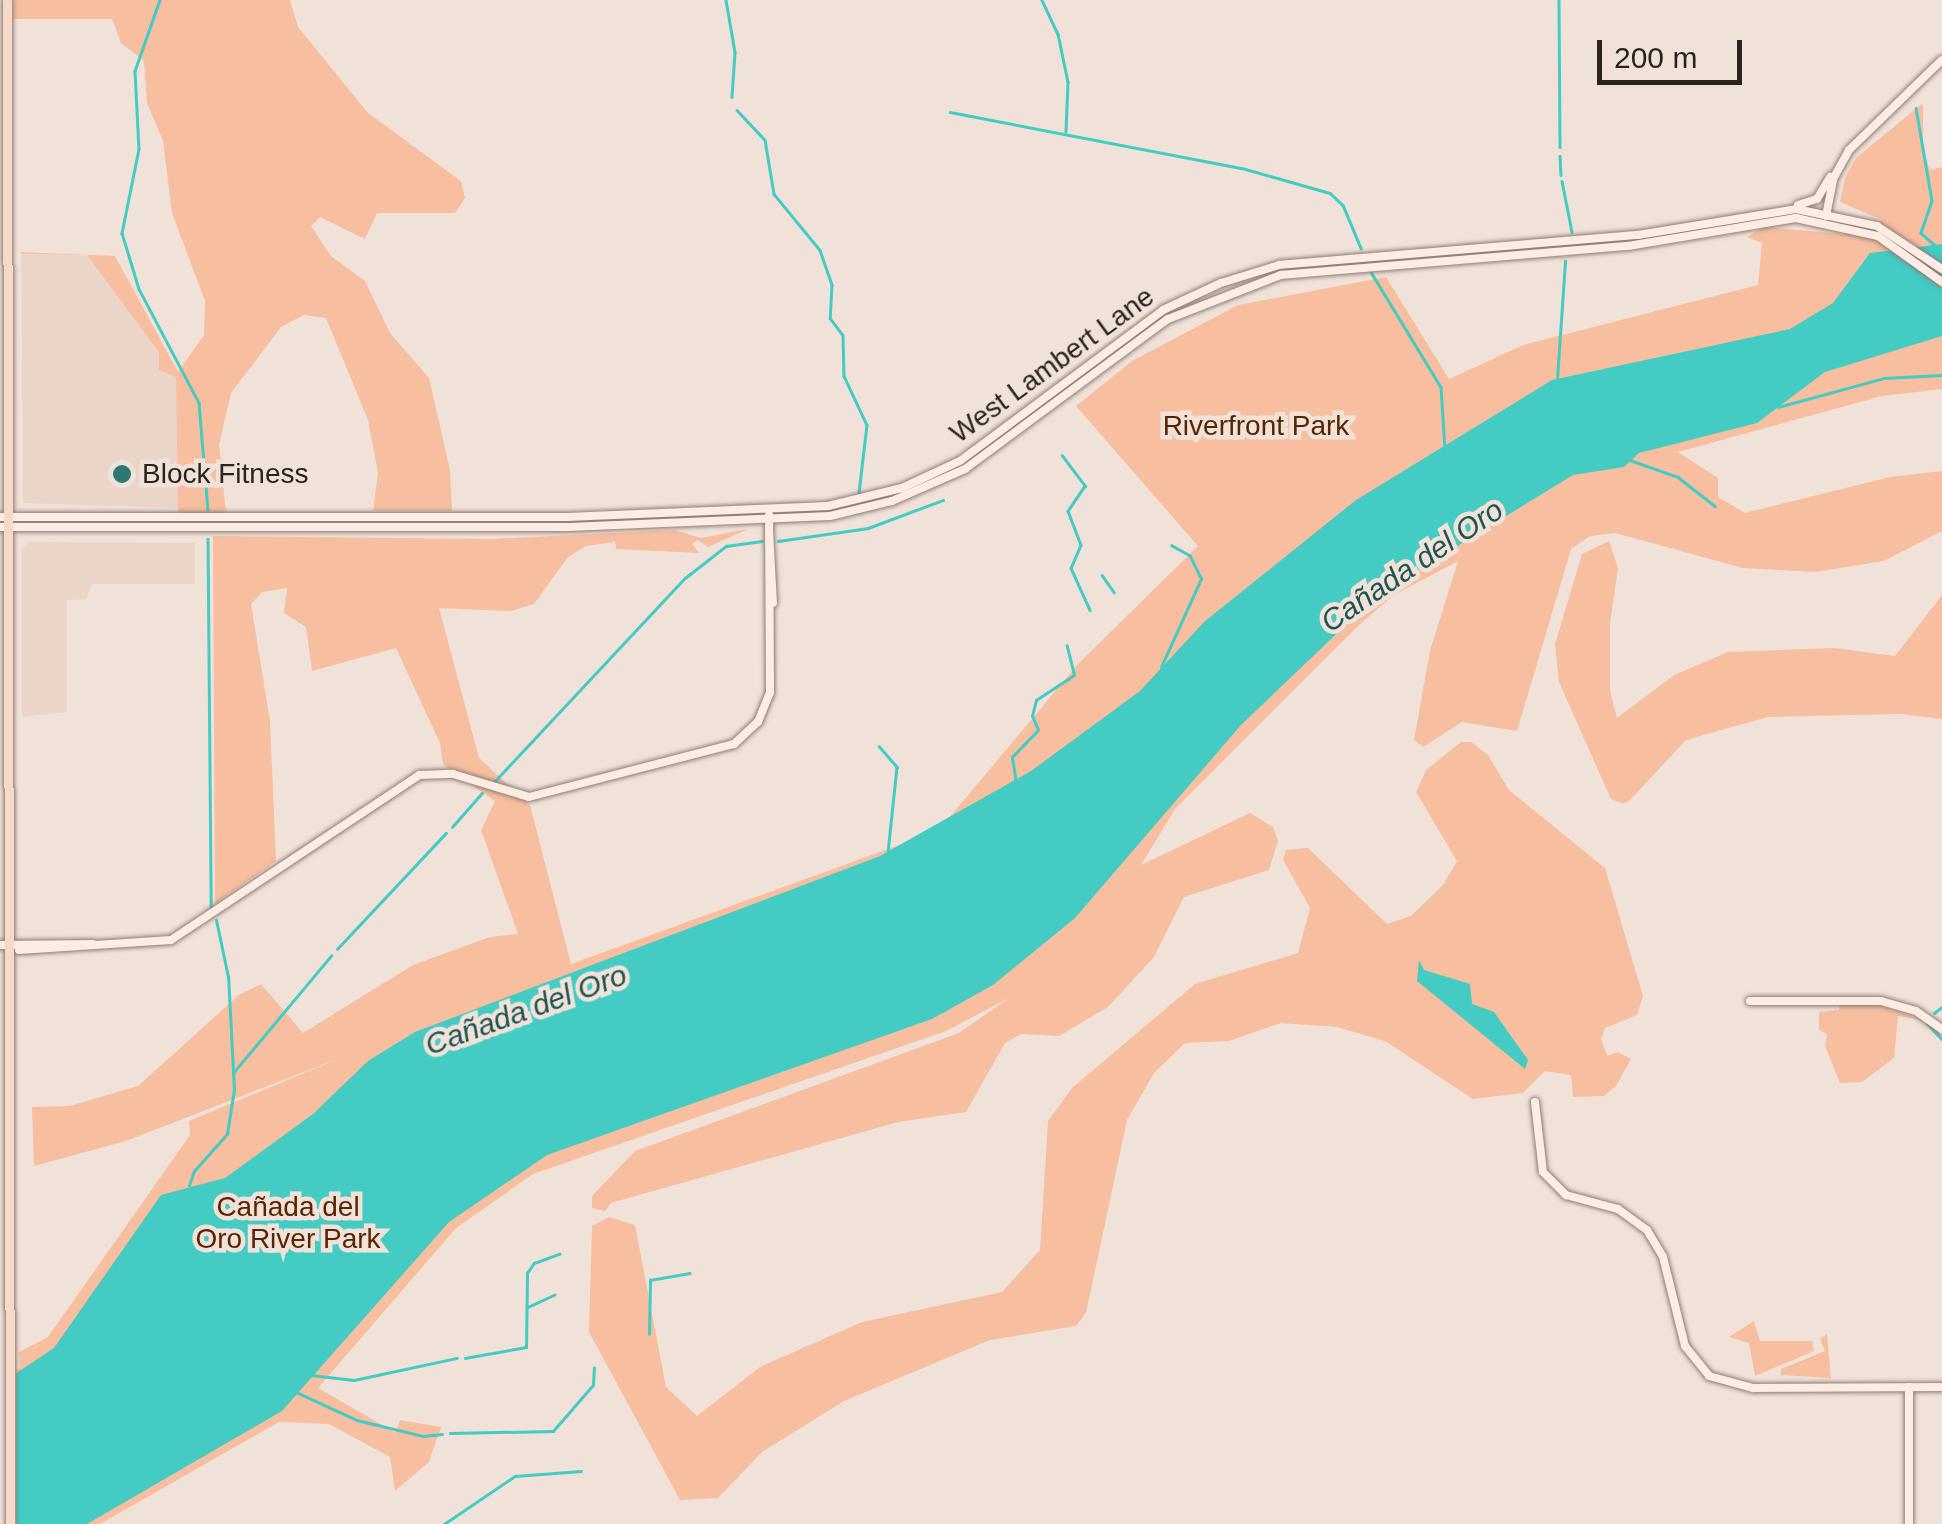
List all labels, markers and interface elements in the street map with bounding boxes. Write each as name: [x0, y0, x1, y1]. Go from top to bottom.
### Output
scale bar: [1602, 20, 1747, 82]
text: 200 m: [1614, 41, 1697, 74]
street label: West Lambert Lane: [943, 280, 1161, 450]
park label: Riverfront Park: [1163, 409, 1349, 443]
place label: Block Fitness: [142, 457, 308, 491]
marker: Block Fitness: [111, 463, 133, 485]
water label: Cañada del Oro: [1314, 492, 1510, 640]
water label: Cañada del Oro: [420, 957, 632, 1063]
park label: Cañada del Oro River Park: [195, 1190, 381, 1256]

